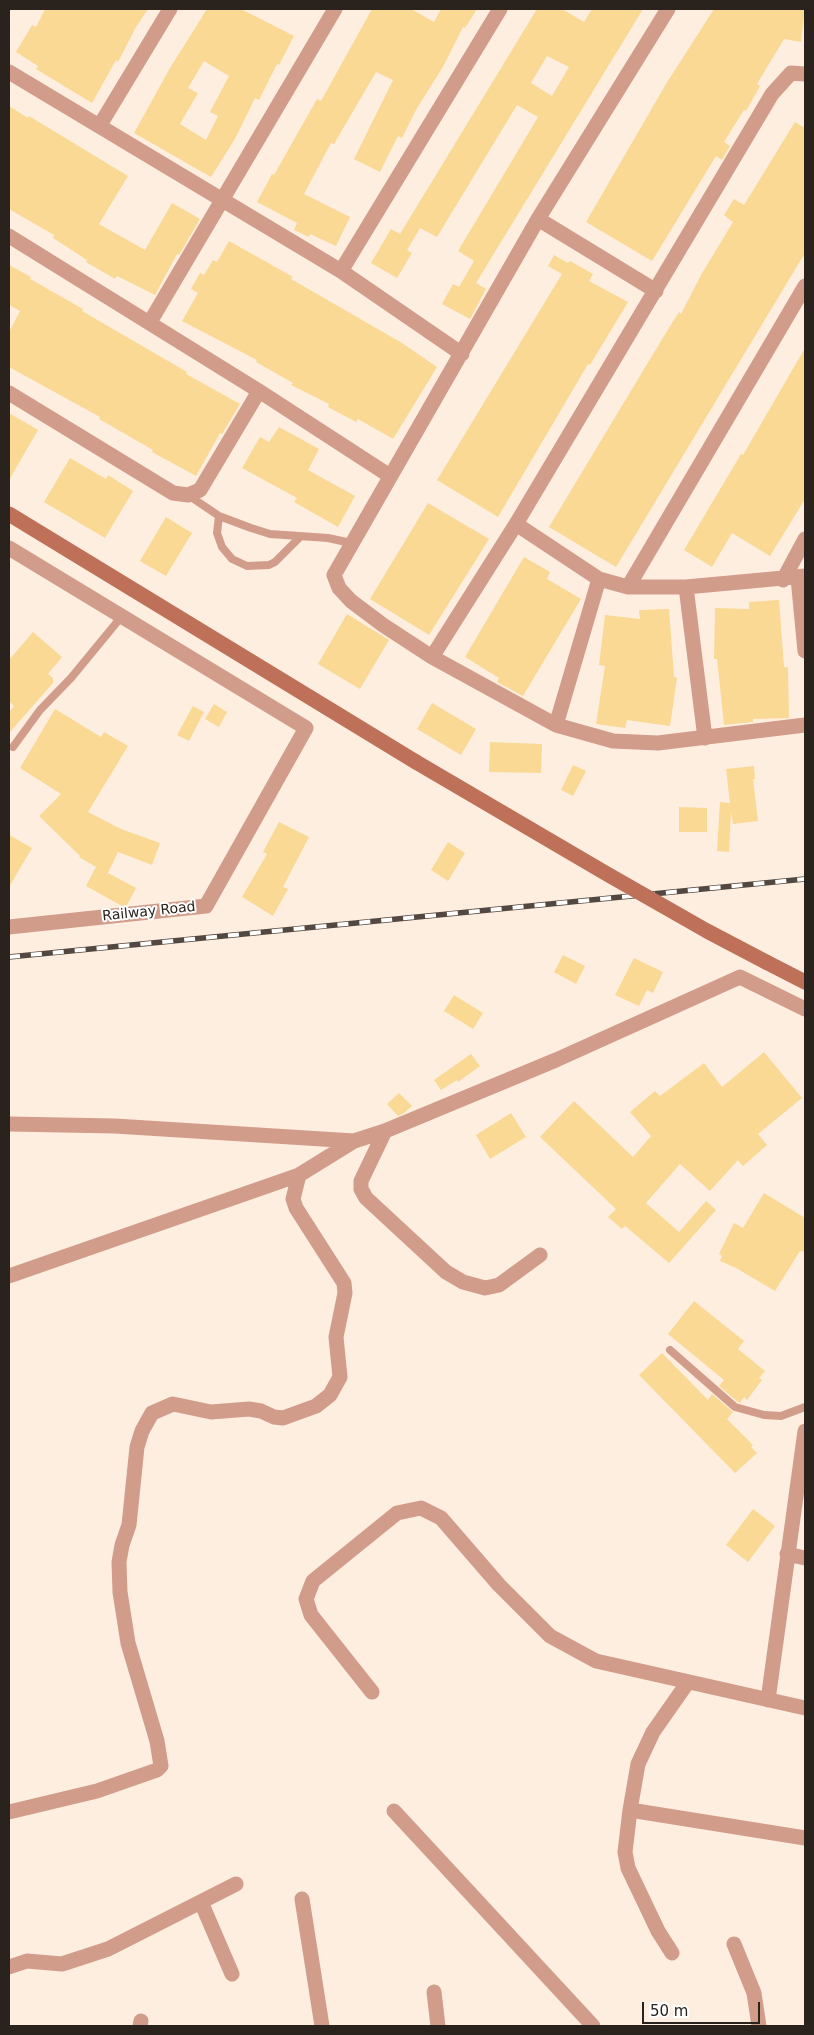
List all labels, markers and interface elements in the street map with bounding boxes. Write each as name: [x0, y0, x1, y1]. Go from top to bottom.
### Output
street label: Railway Road: [102, 899, 196, 925]
scale bar: [644, 1992, 762, 2024]
text: 50 m: [650, 2002, 688, 2020]

